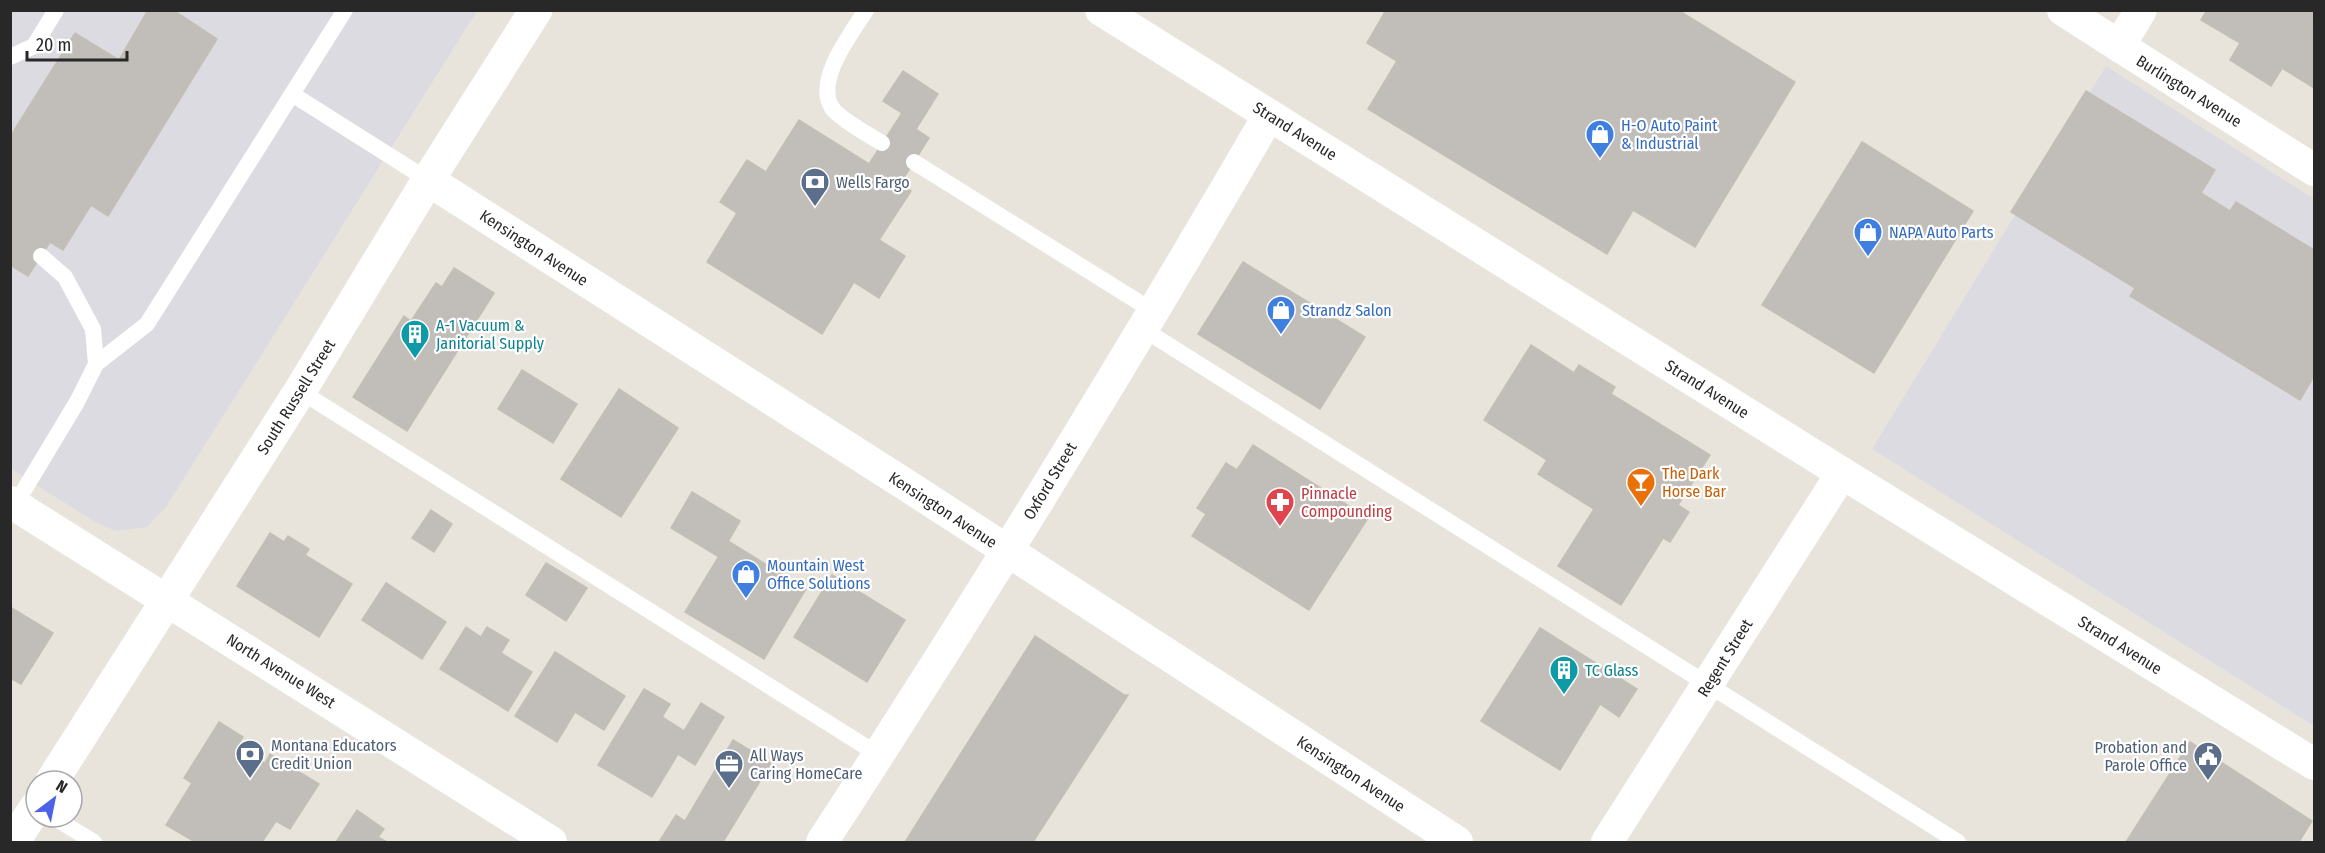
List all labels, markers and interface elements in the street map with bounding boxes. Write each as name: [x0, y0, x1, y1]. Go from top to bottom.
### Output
scale bar: [27, 24, 128, 62]
text: 20 m: [36, 34, 71, 56]
street label: Burlington Avenue: [2133, 51, 2245, 131]
street label: Strand Avenue: [1250, 98, 1340, 164]
place label: H-O Auto Paint & Industrial: [1621, 116, 1718, 153]
shop icon: H-O Auto Paint & Industrial: [1584, 118, 1616, 160]
bank icon: Wells Fargo: [799, 166, 831, 208]
place label: Wells Fargo: [836, 173, 910, 192]
street label: Kensington Avenue: [476, 206, 592, 290]
shop icon: NAPA Auto Parts: [1852, 216, 1884, 258]
place label: NAPA Auto Parts: [1889, 223, 1994, 242]
shop icon: Strandz Salon: [1265, 294, 1297, 336]
place label: Strandz Salon: [1302, 301, 1392, 320]
place label: A-1 Vacuum & Janitorial Supply: [436, 316, 545, 353]
building icon: A-1 Vacuum & Janitorial Supply: [399, 318, 431, 360]
street label: South Russell Street: [253, 335, 339, 458]
street label: Strand Avenue: [1662, 356, 1752, 422]
street label: Oxford Street: [1019, 438, 1081, 523]
place label: The Dark Horse Bar: [1662, 464, 1727, 501]
bar icon: The Dark Horse Bar: [1625, 466, 1657, 508]
street label: Kensington Avenue: [885, 468, 1001, 552]
place label: Pinnacle Compounding: [1301, 484, 1392, 521]
pharmacy icon: Pinnacle Compounding: [1264, 486, 1296, 528]
place label: Mountain West Office Solutions: [767, 556, 871, 593]
shop icon: Mountain West Office Solutions: [730, 558, 762, 600]
street label: Strand Avenue: [2075, 612, 2165, 678]
street label: Regent Street: [1694, 615, 1757, 700]
street label: North Avenue West: [223, 630, 340, 713]
building icon: TC Glass: [1548, 654, 1580, 696]
place label: TC Glass: [1585, 661, 1638, 680]
street label: Kensington Avenue: [1293, 732, 1409, 816]
place label: Montana Educators Credit Union: [271, 736, 397, 773]
bank icon: Montana Educators Credit Union: [234, 738, 266, 780]
place label: Probation and Parole Office: [2094, 738, 2187, 775]
public building icon: Probation and Parole Office: [2192, 740, 2224, 782]
place label: All Ways Caring HomeCare: [750, 746, 862, 783]
office icon: All Ways Caring HomeCare: [713, 748, 745, 790]
north arrow: [24, 769, 84, 829]
text: N: [53, 776, 71, 797]

